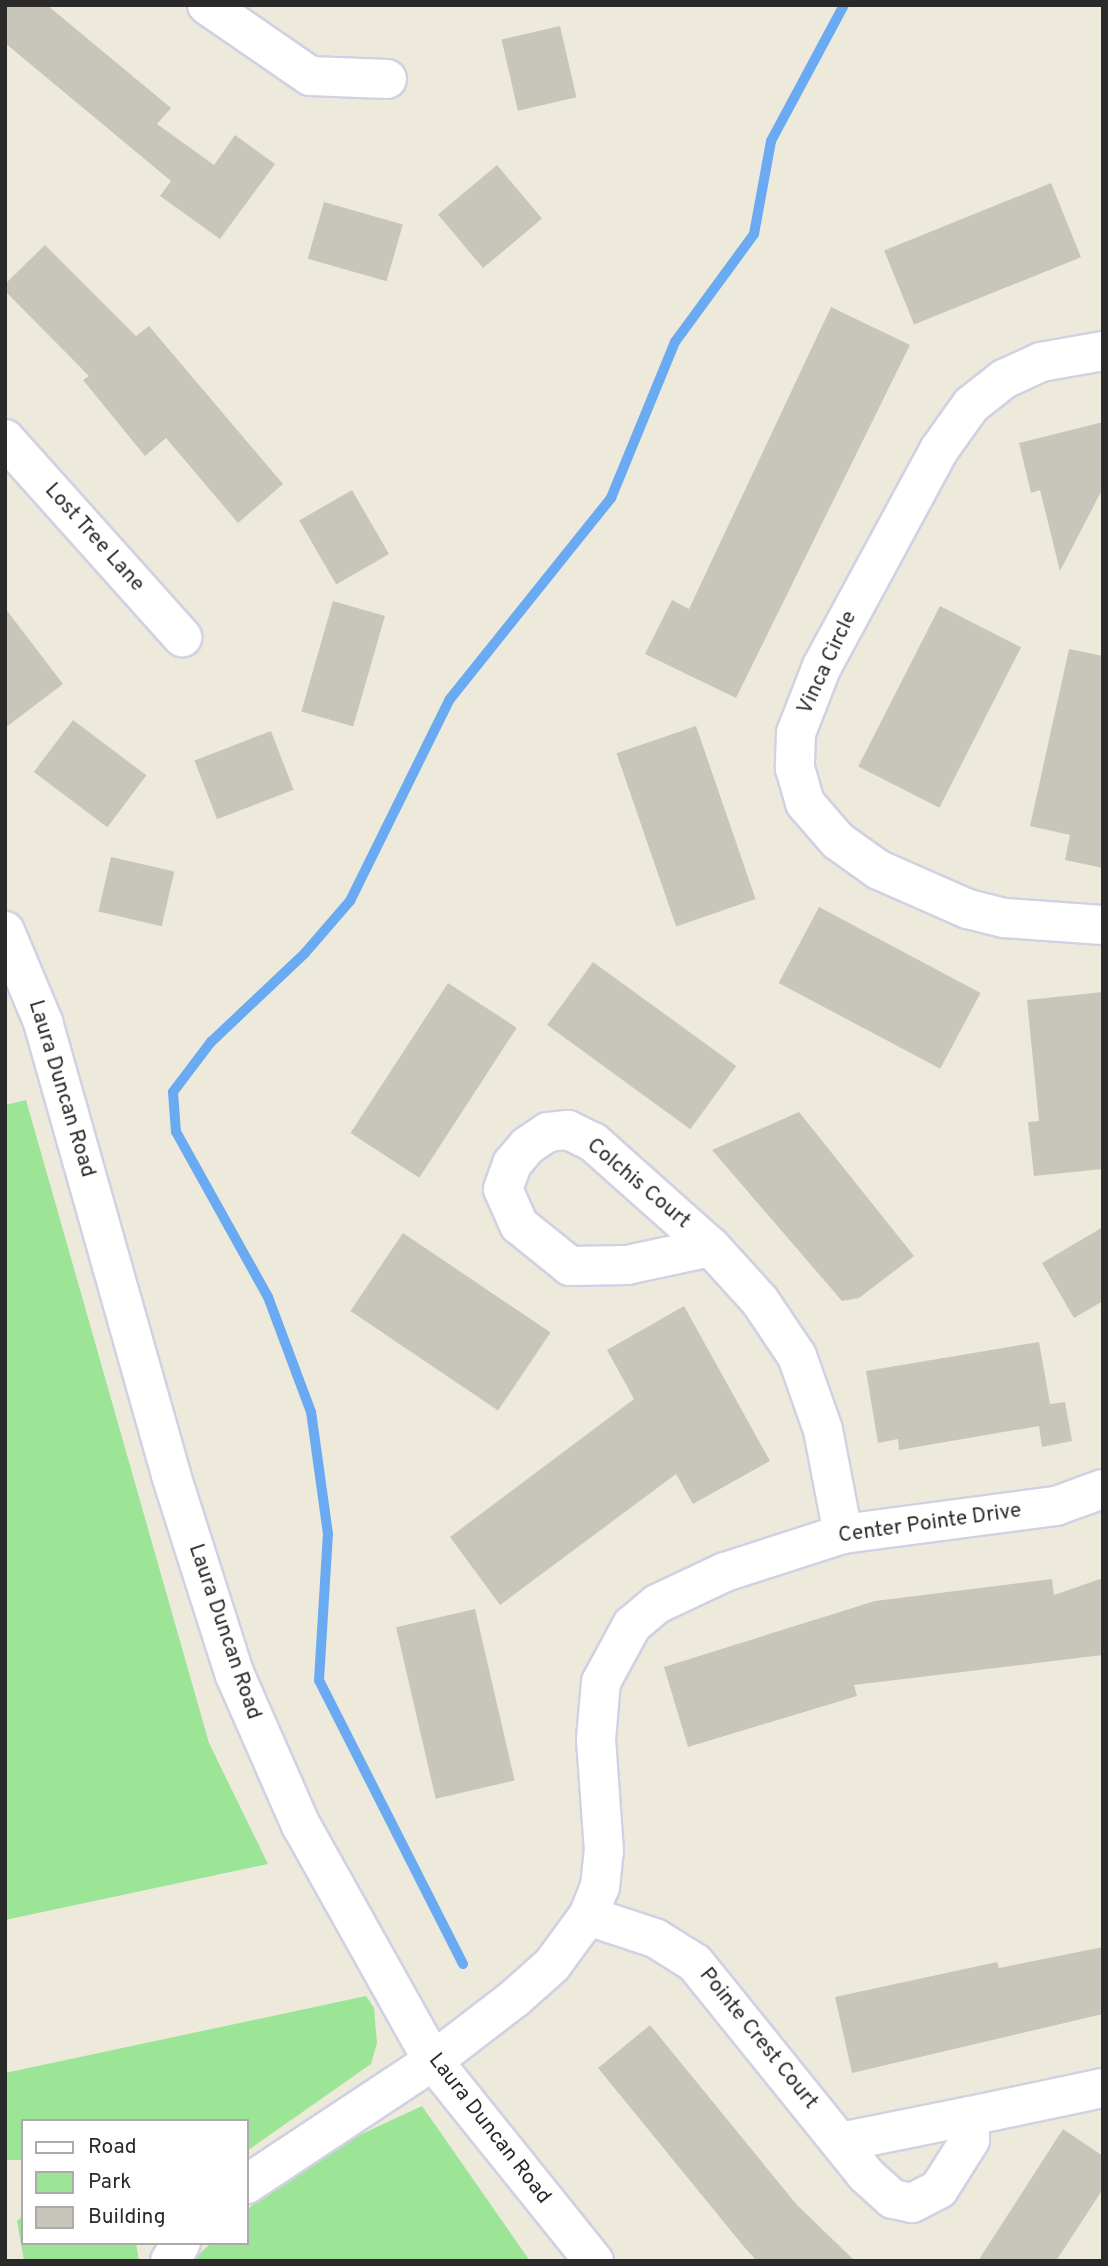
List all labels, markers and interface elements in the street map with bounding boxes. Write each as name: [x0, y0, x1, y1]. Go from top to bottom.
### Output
street label: Lost Tree Lane: [38, 478, 150, 598]
street label: Vinca Circle: [793, 607, 863, 719]
street label: Laura Duncan Road: [22, 997, 100, 1181]
street label: Colchis Court: [581, 1133, 695, 1235]
street label: Center Pointe Drive: [837, 1499, 1023, 1549]
street label: Laura Duncan Road: [182, 1541, 266, 1723]
street label: Pointe Crest Court: [693, 1963, 823, 2115]
street label: Laura Duncan Road: [422, 2049, 556, 2209]
legend: [21, 2119, 248, 2245]
text: Road: [88, 2134, 137, 2161]
text: Park: [88, 2169, 131, 2196]
text: Building: [88, 2204, 166, 2231]

